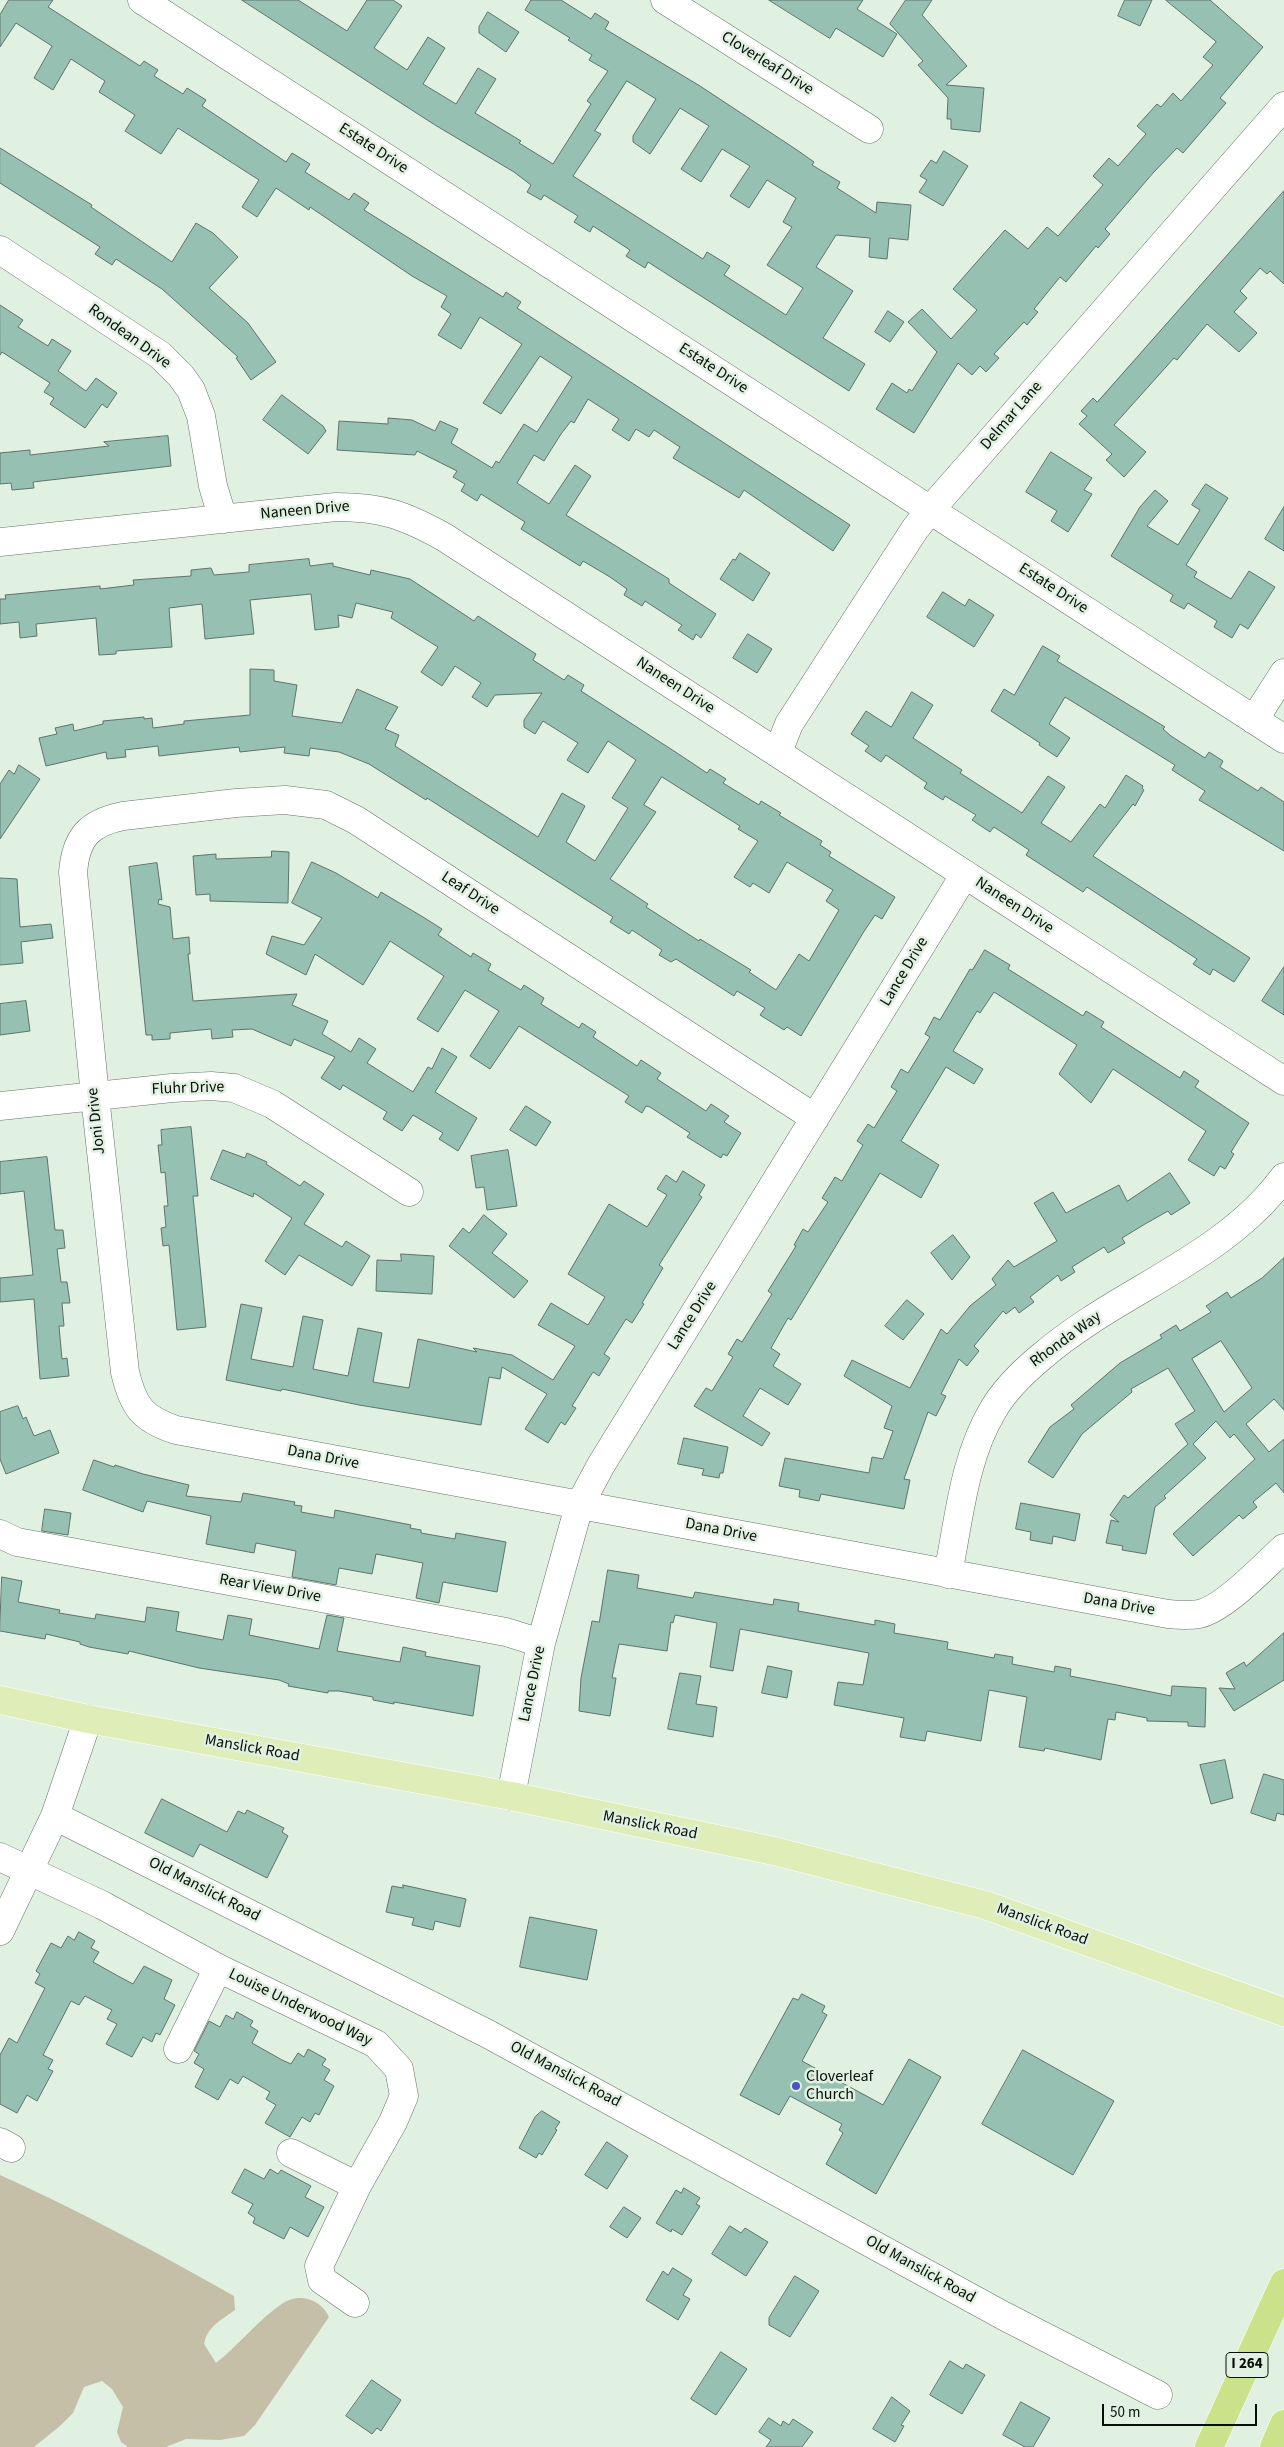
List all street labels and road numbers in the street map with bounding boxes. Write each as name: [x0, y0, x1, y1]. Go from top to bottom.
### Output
street label: Cloverleaf Drive: [717, 28, 817, 100]
street label: Estate Drive: [335, 120, 411, 178]
street label: Rondean Drive: [84, 301, 174, 373]
street label: Estate Drive: [675, 340, 751, 398]
street label: Delmar Lane: [977, 378, 1047, 454]
street label: Naneen Drive: [259, 498, 351, 524]
street label: Estate Drive: [1015, 560, 1091, 618]
street label: Naneen Drive: [632, 654, 718, 718]
street label: Leaf Drive: [437, 868, 503, 920]
street label: Naneen Drive: [971, 874, 1057, 938]
street label: Lance Drive: [877, 934, 933, 1010]
street label: Fluhr Drive: [151, 1078, 225, 1100]
street label: Joni Drive: [84, 1087, 110, 1155]
street label: Lance Drive: [664, 1278, 722, 1354]
street label: Rhonda Way: [1027, 1308, 1105, 1372]
street label: Dana Drive: [286, 1442, 360, 1474]
street label: Dana Drive: [684, 1515, 758, 1547]
street label: Rear View Drive: [218, 1571, 322, 1607]
street label: Dana Drive: [1082, 1589, 1156, 1621]
street label: Lance Drive: [516, 1644, 550, 1724]
street label: Manslick Road: [203, 1731, 301, 1767]
street label: Manslick Road: [601, 1807, 699, 1845]
street label: Old Manslick Road: [145, 1854, 263, 1926]
street label: Manslick Road: [994, 1900, 1090, 1950]
street label: Louise Underwood Way: [225, 1965, 375, 2051]
street label: Old Manslick Road: [506, 2038, 624, 2112]
street label: Old Manslick Road: [862, 2232, 978, 2308]
road number: I 264: [1226, 2352, 1268, 2378]

